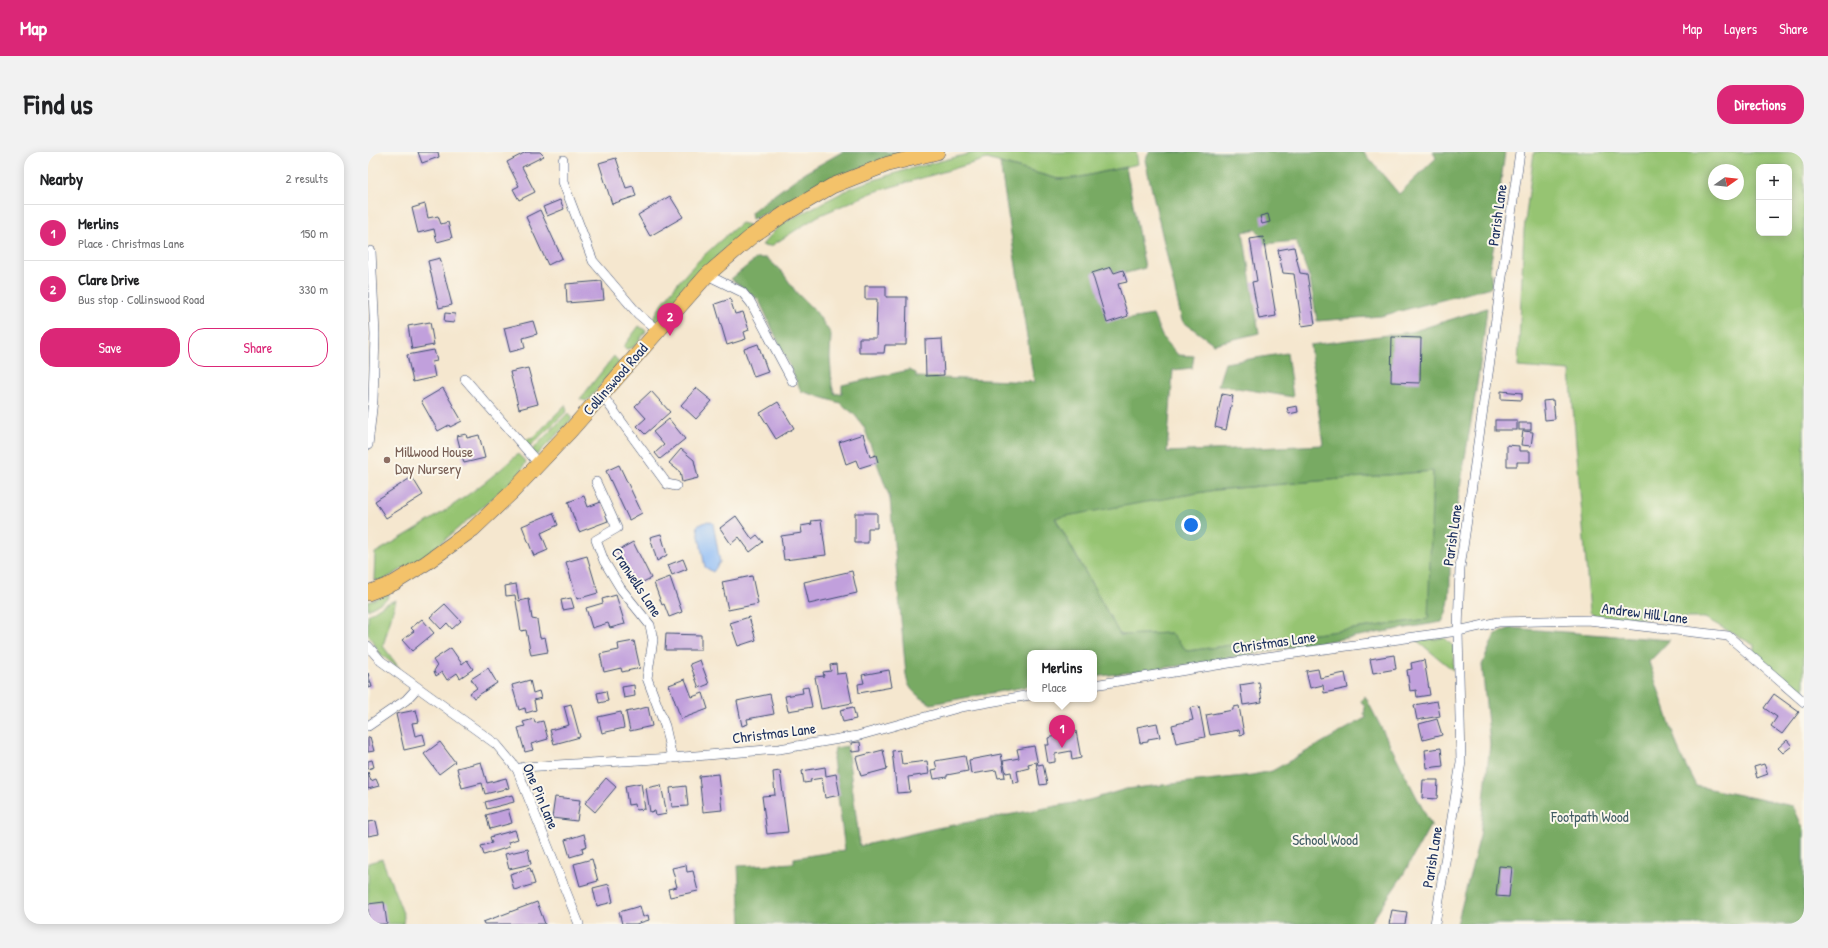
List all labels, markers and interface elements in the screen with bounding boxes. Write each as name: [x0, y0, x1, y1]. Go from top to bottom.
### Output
text: Map: [20, 15, 47, 41]
text: Map: [1682, 19, 1702, 38]
text: Layers: [1724, 19, 1757, 38]
text: Share: [1779, 19, 1808, 38]
text: Find us: [24, 85, 93, 123]
button: Directions: [1717, 85, 1804, 124]
north arrow: [1708, 164, 1744, 200]
map controls: [1756, 164, 1792, 236]
button: +: [1756, 164, 1792, 200]
text: Nearby: [40, 167, 83, 190]
text: 2 results: [286, 169, 328, 187]
street label: Parish Lane: [1482, 183, 1512, 247]
button: −: [1756, 200, 1792, 236]
text: Merlins: [78, 213, 119, 234]
text: 1: [51, 224, 55, 242]
text: 150 m: [300, 224, 328, 242]
text: Place · Christmas Lane: [78, 234, 185, 252]
text: Clare Drive: [78, 269, 140, 290]
text: 2: [50, 280, 56, 298]
text: 330 m: [299, 280, 328, 298]
text: Bus stop · Collinswood Road: [78, 290, 204, 308]
pin: 2: [657, 303, 683, 336]
button: Save: [40, 328, 180, 367]
button: Share: [188, 328, 328, 367]
street label: Collinswood Road: [578, 338, 652, 420]
place label: Millwood House Day Nursery: [395, 441, 473, 479]
marker: Millwood House Day Nursery: [382, 455, 392, 465]
street label: Parish Lane: [1437, 503, 1467, 567]
your location: [1181, 515, 1201, 535]
street label: Cranwells Lane: [607, 543, 667, 621]
street label: Andrew Hill Lane: [1601, 597, 1689, 629]
street label: Christmas Lane: [1231, 626, 1317, 658]
popup: [1027, 650, 1097, 702]
text: Merlins: [1042, 657, 1082, 678]
text: Place: [1042, 678, 1067, 696]
pin: 1: [1049, 715, 1075, 748]
street label: Christmas Lane: [731, 717, 817, 749]
street label: One Pin Lane: [518, 760, 564, 832]
park label: Footpath Wood: [1550, 806, 1629, 827]
street label: Parish Lane: [1417, 825, 1447, 889]
park label: School Wood: [1292, 829, 1358, 850]

